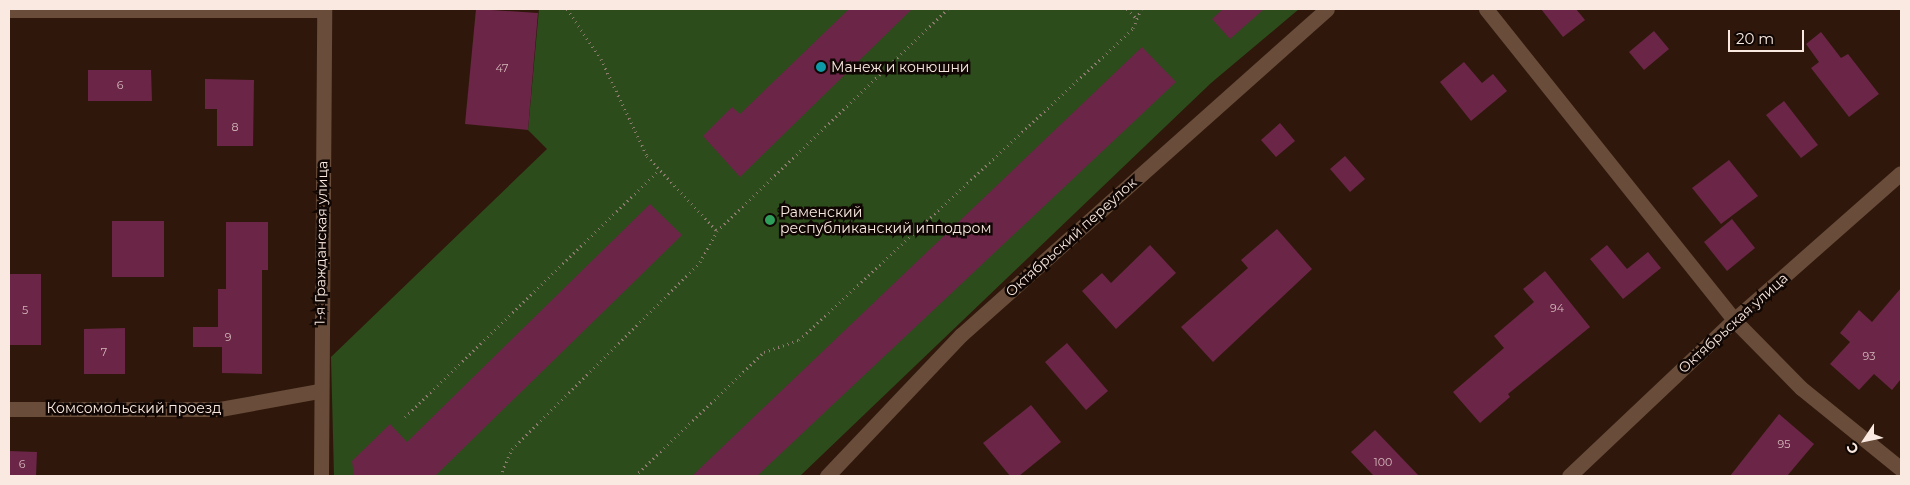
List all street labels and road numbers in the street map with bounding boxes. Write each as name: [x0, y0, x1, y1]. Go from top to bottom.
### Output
street label: 1-я Гражданская улица: [311, 161, 331, 325]
street label: Октябрьский переулок: [1002, 174, 1140, 300]
street label: Октябрьская улица: [1675, 269, 1791, 377]
street label: Комсомольский проезд: [47, 400, 221, 416]

